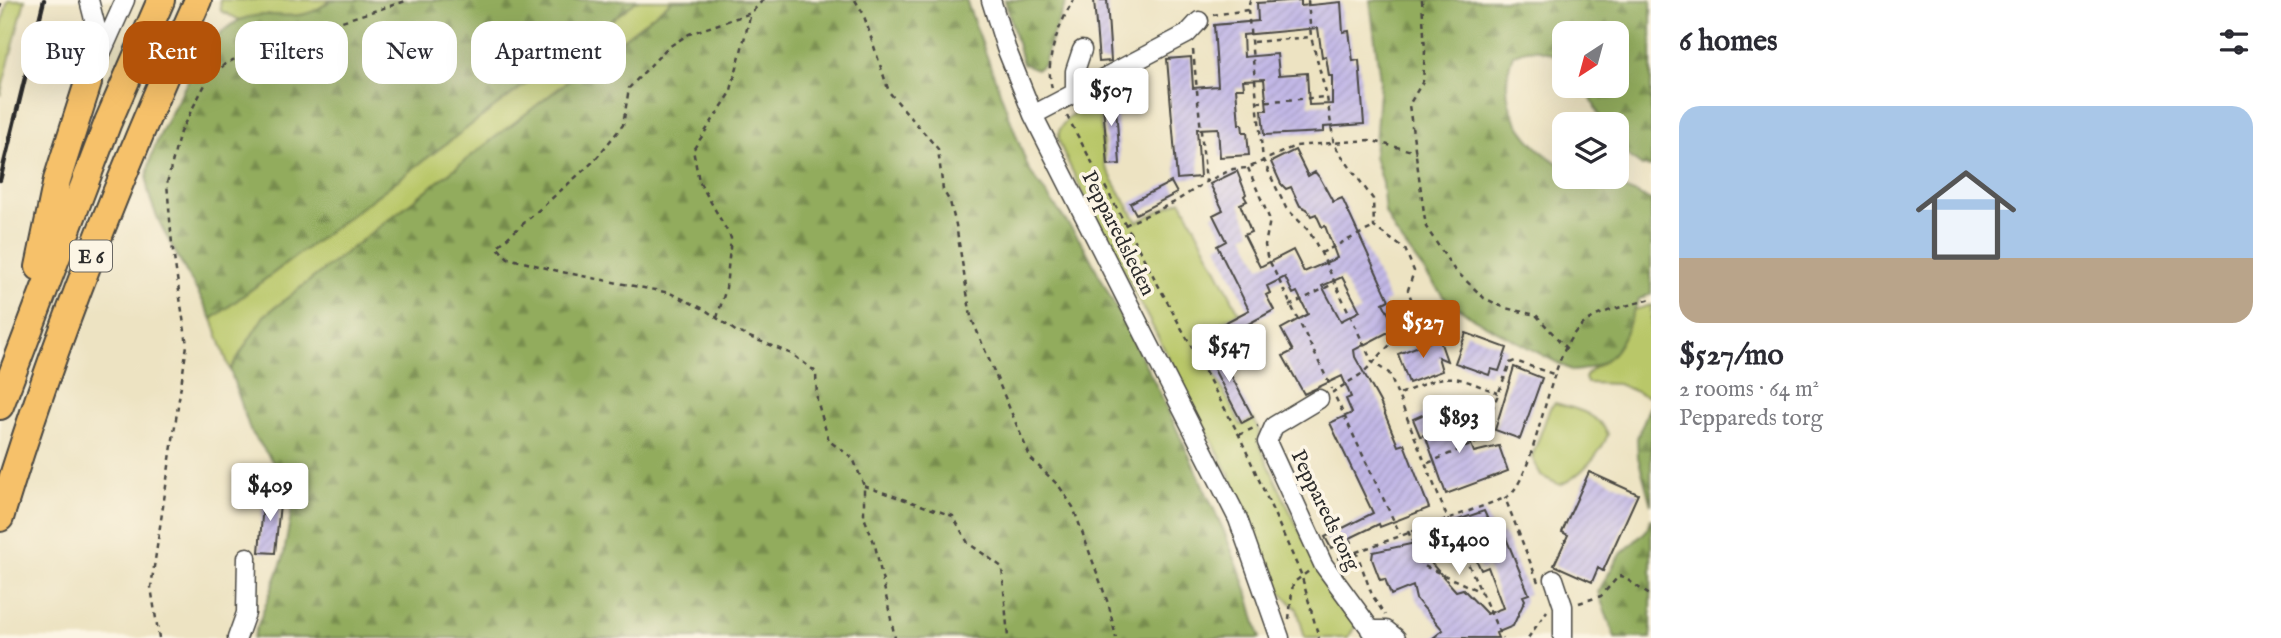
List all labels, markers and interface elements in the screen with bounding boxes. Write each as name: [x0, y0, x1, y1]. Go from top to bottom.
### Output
chip: Buy: [21, 21, 109, 84]
chip: Rent: [123, 21, 221, 84]
chip: Filters: [235, 21, 348, 84]
chip: New: [362, 21, 457, 84]
chip: Apartment: [471, 21, 626, 84]
north arrow: [1552, 21, 1629, 98]
map controls: [1552, 21, 1629, 189]
text: 6 homes: [1679, 23, 1778, 61]
icon: filters: [2215, 23, 2253, 61]
pin: $507: [1070, 68, 1152, 128]
text: $507: [1089, 76, 1133, 105]
button: layers: [1552, 112, 1629, 189]
icon: home: [1903, 152, 2029, 278]
street label: Pepparedsleden: [1075, 167, 1161, 301]
road number: E 6: [70, 240, 112, 272]
pin: $527: [1382, 300, 1464, 360]
text: $527: [1402, 308, 1444, 337]
pin: $547: [1188, 324, 1270, 384]
text: $547: [1208, 332, 1250, 361]
text: $527/mo: [1679, 337, 1784, 375]
text: 2 rooms · 64 m²: [1679, 375, 1819, 404]
pin: $893: [1418, 396, 1500, 455]
text: $893: [1439, 403, 1479, 432]
text: Peppareds torg: [1679, 404, 1823, 433]
street label: Peppareds torg: [1284, 446, 1366, 576]
pin: $409: [229, 463, 311, 523]
text: $409: [247, 471, 293, 500]
pin: $1,400: [1402, 518, 1516, 577]
text: $1,400: [1428, 525, 1490, 554]

